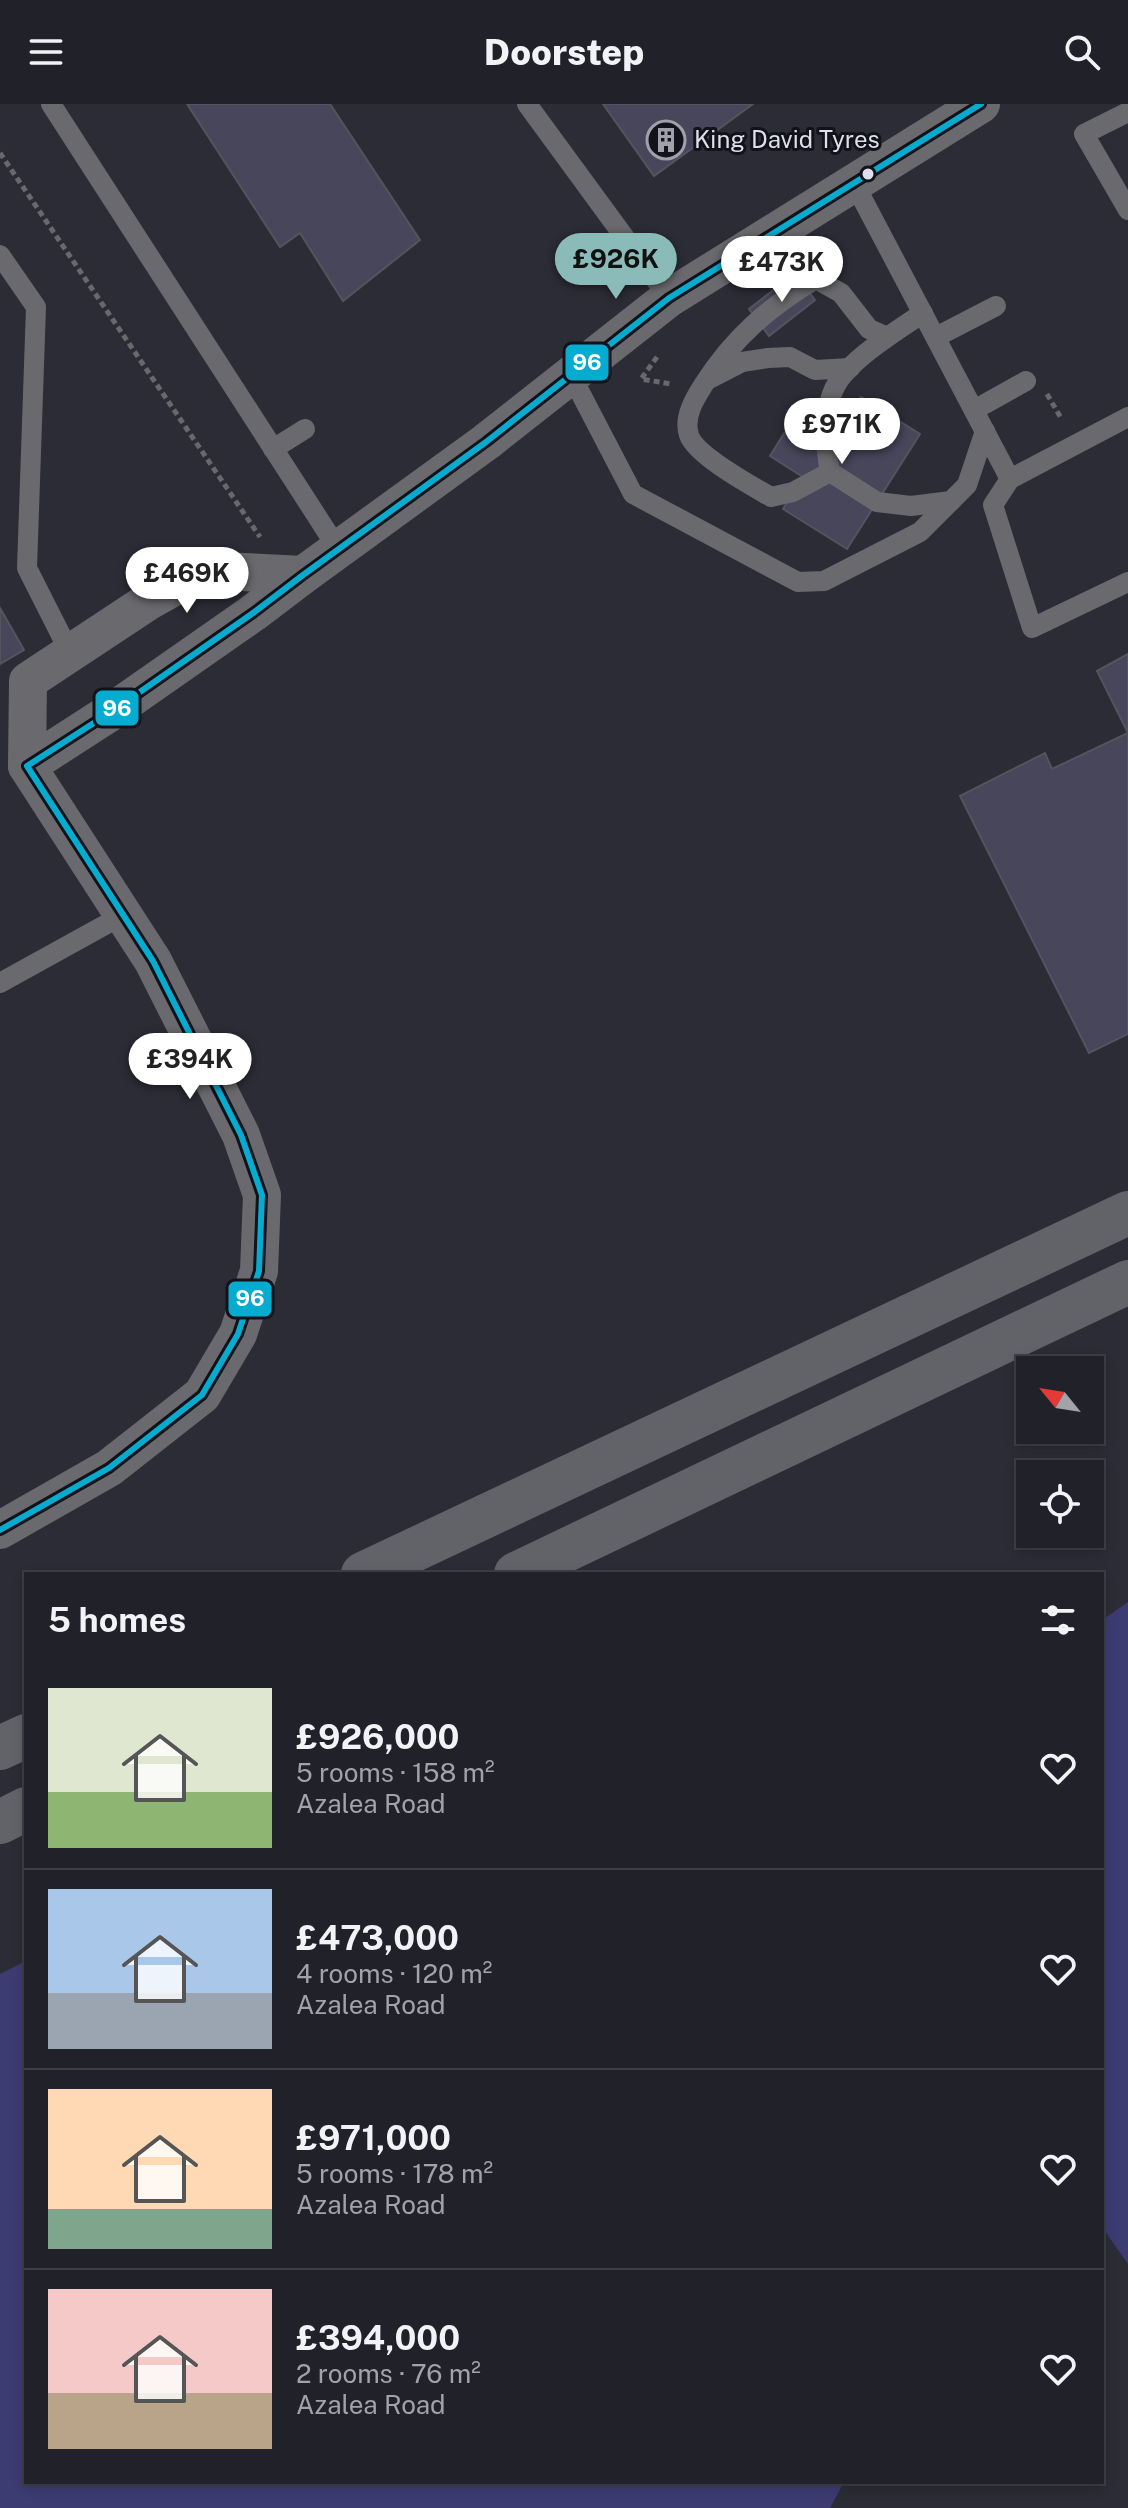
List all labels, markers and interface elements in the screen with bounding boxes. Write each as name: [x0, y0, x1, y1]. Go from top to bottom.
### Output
icon: menu: [24, 30, 68, 74]
icon: search: [1060, 30, 1104, 74]
text: Doorstep: [484, 31, 644, 73]
building icon: King David Tyres: [645, 119, 687, 161]
place label: King David Tyres: [694, 125, 880, 153]
unlabelled marker: [860, 166, 876, 182]
pin: £926K: [560, 233, 672, 301]
pin: £473K: [726, 236, 838, 304]
text: £926K: [573, 243, 659, 274]
text: £473K: [739, 246, 825, 277]
line badge: 96: [564, 343, 610, 382]
text: 96: [573, 349, 601, 375]
pin: £971K: [786, 398, 898, 466]
text: £971K: [802, 408, 882, 439]
pin: £469K: [131, 547, 243, 615]
text: £469K: [144, 557, 230, 588]
line badge: 96: [94, 689, 140, 727]
text: 96: [103, 695, 131, 721]
pin: £394K: [134, 1033, 246, 1101]
text: £394K: [147, 1043, 233, 1074]
line badge: 96: [227, 1280, 273, 1318]
text: 96: [236, 1285, 264, 1311]
north arrow: [1016, 1356, 1104, 1444]
map controls: [1016, 1356, 1104, 1548]
button: locate: [1016, 1460, 1104, 1548]
icon: filters: [1036, 1598, 1080, 1642]
text: 5 homes: [48, 1600, 186, 1640]
text: £926,000: [296, 1717, 459, 1757]
icon: home: [112, 1720, 208, 1816]
icon: heart: [1036, 1746, 1080, 1790]
text: 5 rooms · 158 m²: [296, 1757, 495, 1788]
text: Azalea Road: [296, 1788, 446, 1819]
text: £473,000: [296, 1918, 459, 1958]
icon: home: [112, 1921, 208, 2017]
icon: heart: [1036, 1947, 1080, 1991]
text: 4 rooms · 120 m²: [296, 1958, 492, 1989]
text: Azalea Road: [296, 1989, 446, 2020]
text: £971,000: [296, 2118, 451, 2158]
icon: home: [112, 2121, 208, 2217]
icon: heart: [1036, 2147, 1080, 2191]
text: 5 rooms · 178 m²: [296, 2158, 493, 2189]
text: Azalea Road: [296, 2189, 446, 2220]
text: £394,000: [296, 2318, 460, 2358]
icon: home: [112, 2321, 208, 2417]
icon: heart: [1036, 2347, 1080, 2391]
text: 2 rooms · 76 m²: [296, 2358, 481, 2389]
text: Azalea Road: [296, 2389, 446, 2420]

